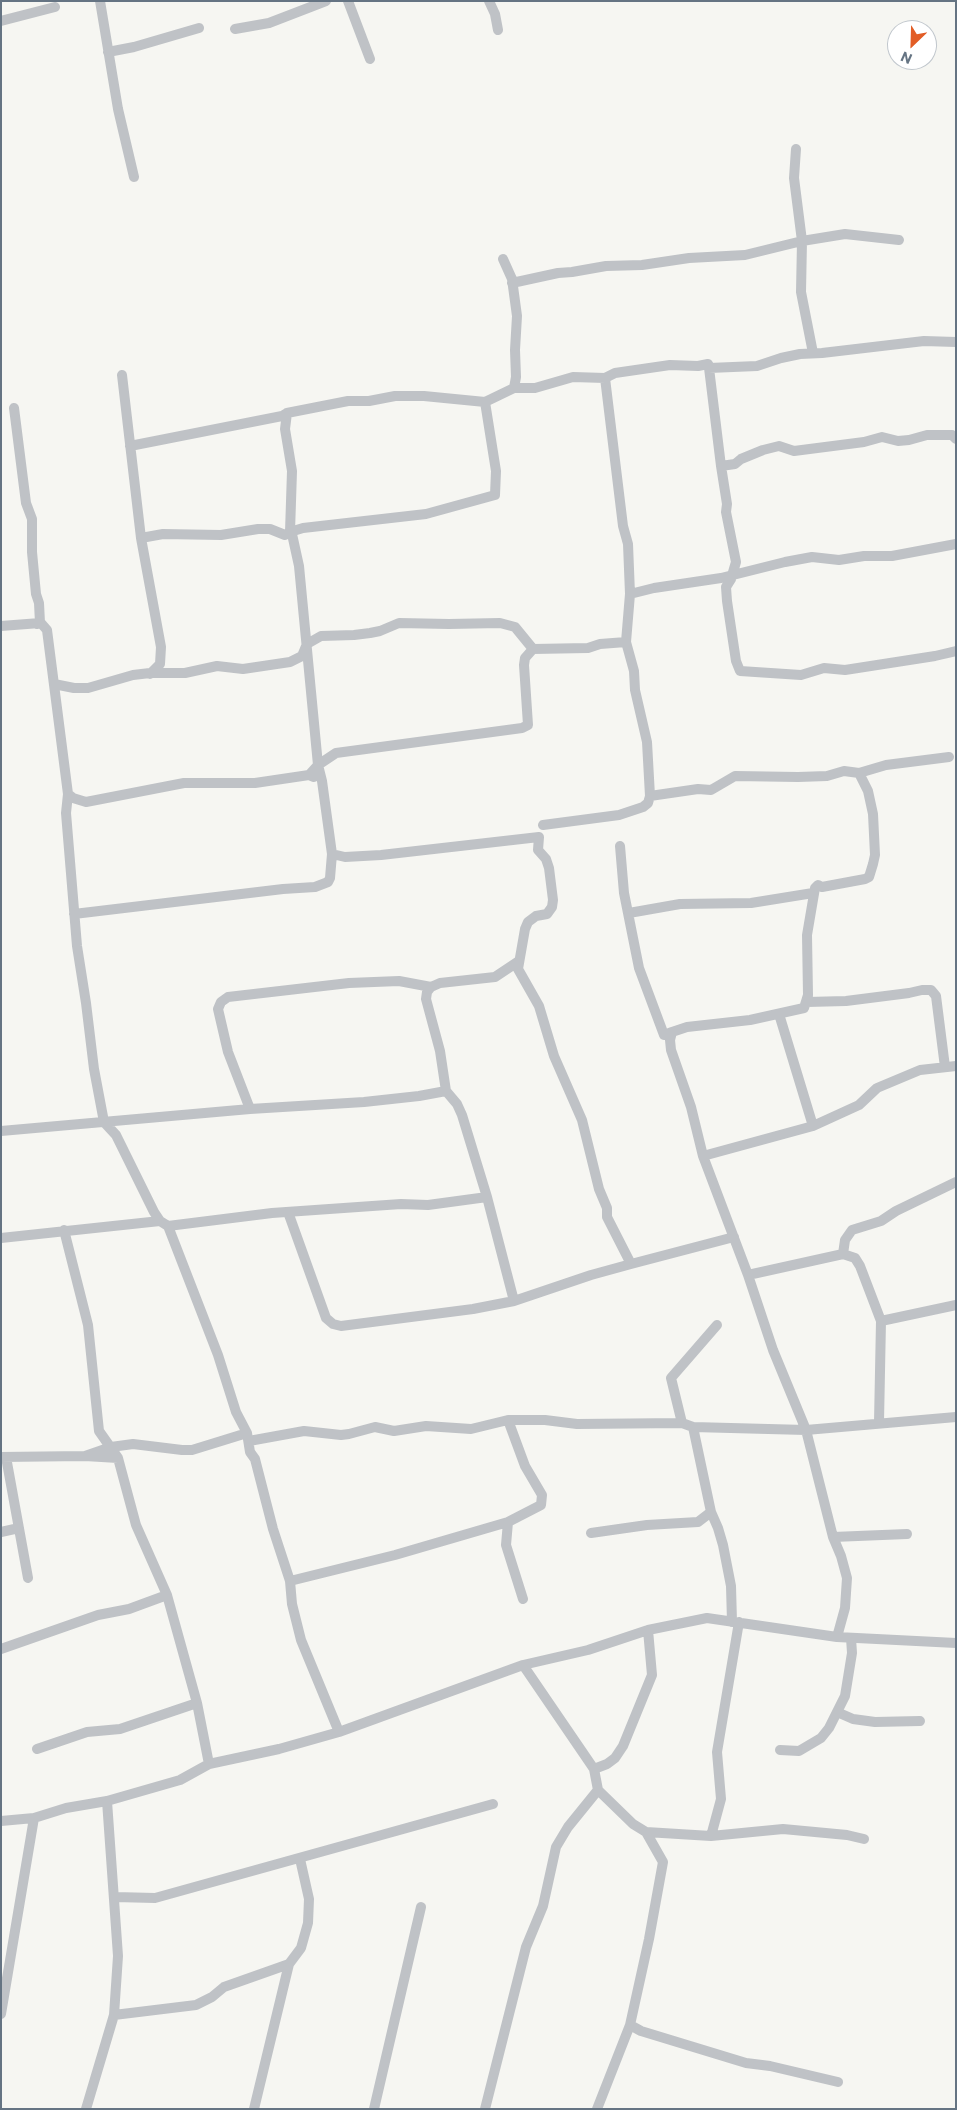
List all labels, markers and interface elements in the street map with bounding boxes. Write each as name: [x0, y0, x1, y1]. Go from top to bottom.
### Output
north arrow: [887, 20, 937, 70]
text: N: [898, 48, 914, 68]

